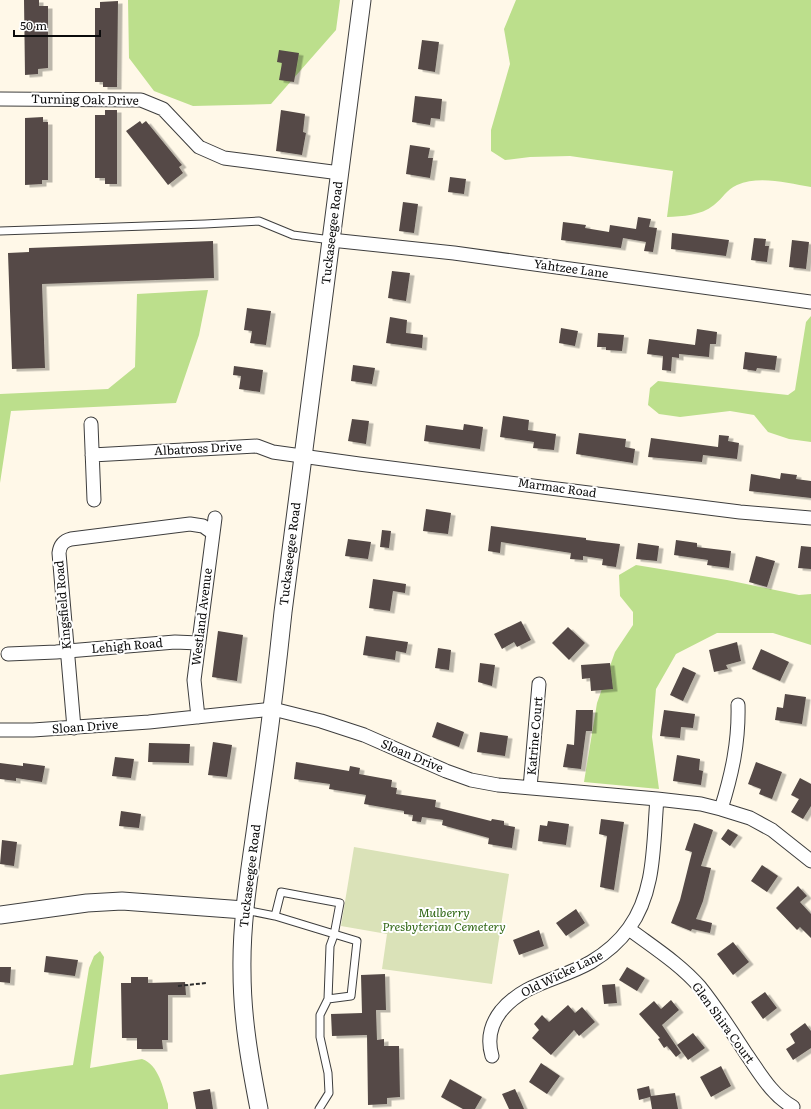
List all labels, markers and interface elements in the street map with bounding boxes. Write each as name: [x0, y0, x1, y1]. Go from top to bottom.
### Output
scale bar: [14, 12, 100, 38]
text: 50 m: [20, 16, 47, 34]
street label: Turning Oak Drive: [31, 89, 139, 109]
street label: Tuckaseegee Road: [316, 179, 346, 286]
street label: Yahtzee Lane: [533, 254, 610, 282]
street label: Albatross Drive: [154, 437, 242, 459]
street label: Marmac Road: [517, 473, 598, 502]
street label: Tuckaseegee Road: [274, 500, 304, 607]
street label: Kingsfield Road: [49, 559, 75, 650]
street label: Westland Avenue: [186, 567, 216, 667]
street label: Lehigh Road: [90, 633, 164, 657]
street label: Katrine Court: [522, 696, 546, 776]
street label: Sloan Drive: [51, 715, 119, 737]
street label: Sloan Drive: [378, 734, 446, 776]
street label: Tuckaseegee Road: [234, 822, 264, 929]
park label: Mulberry Presbyterian Cemetery: [382, 903, 506, 935]
street label: Old Wicke Lane: [517, 945, 606, 1001]
street label: Glen Shira Court: [688, 978, 760, 1067]

